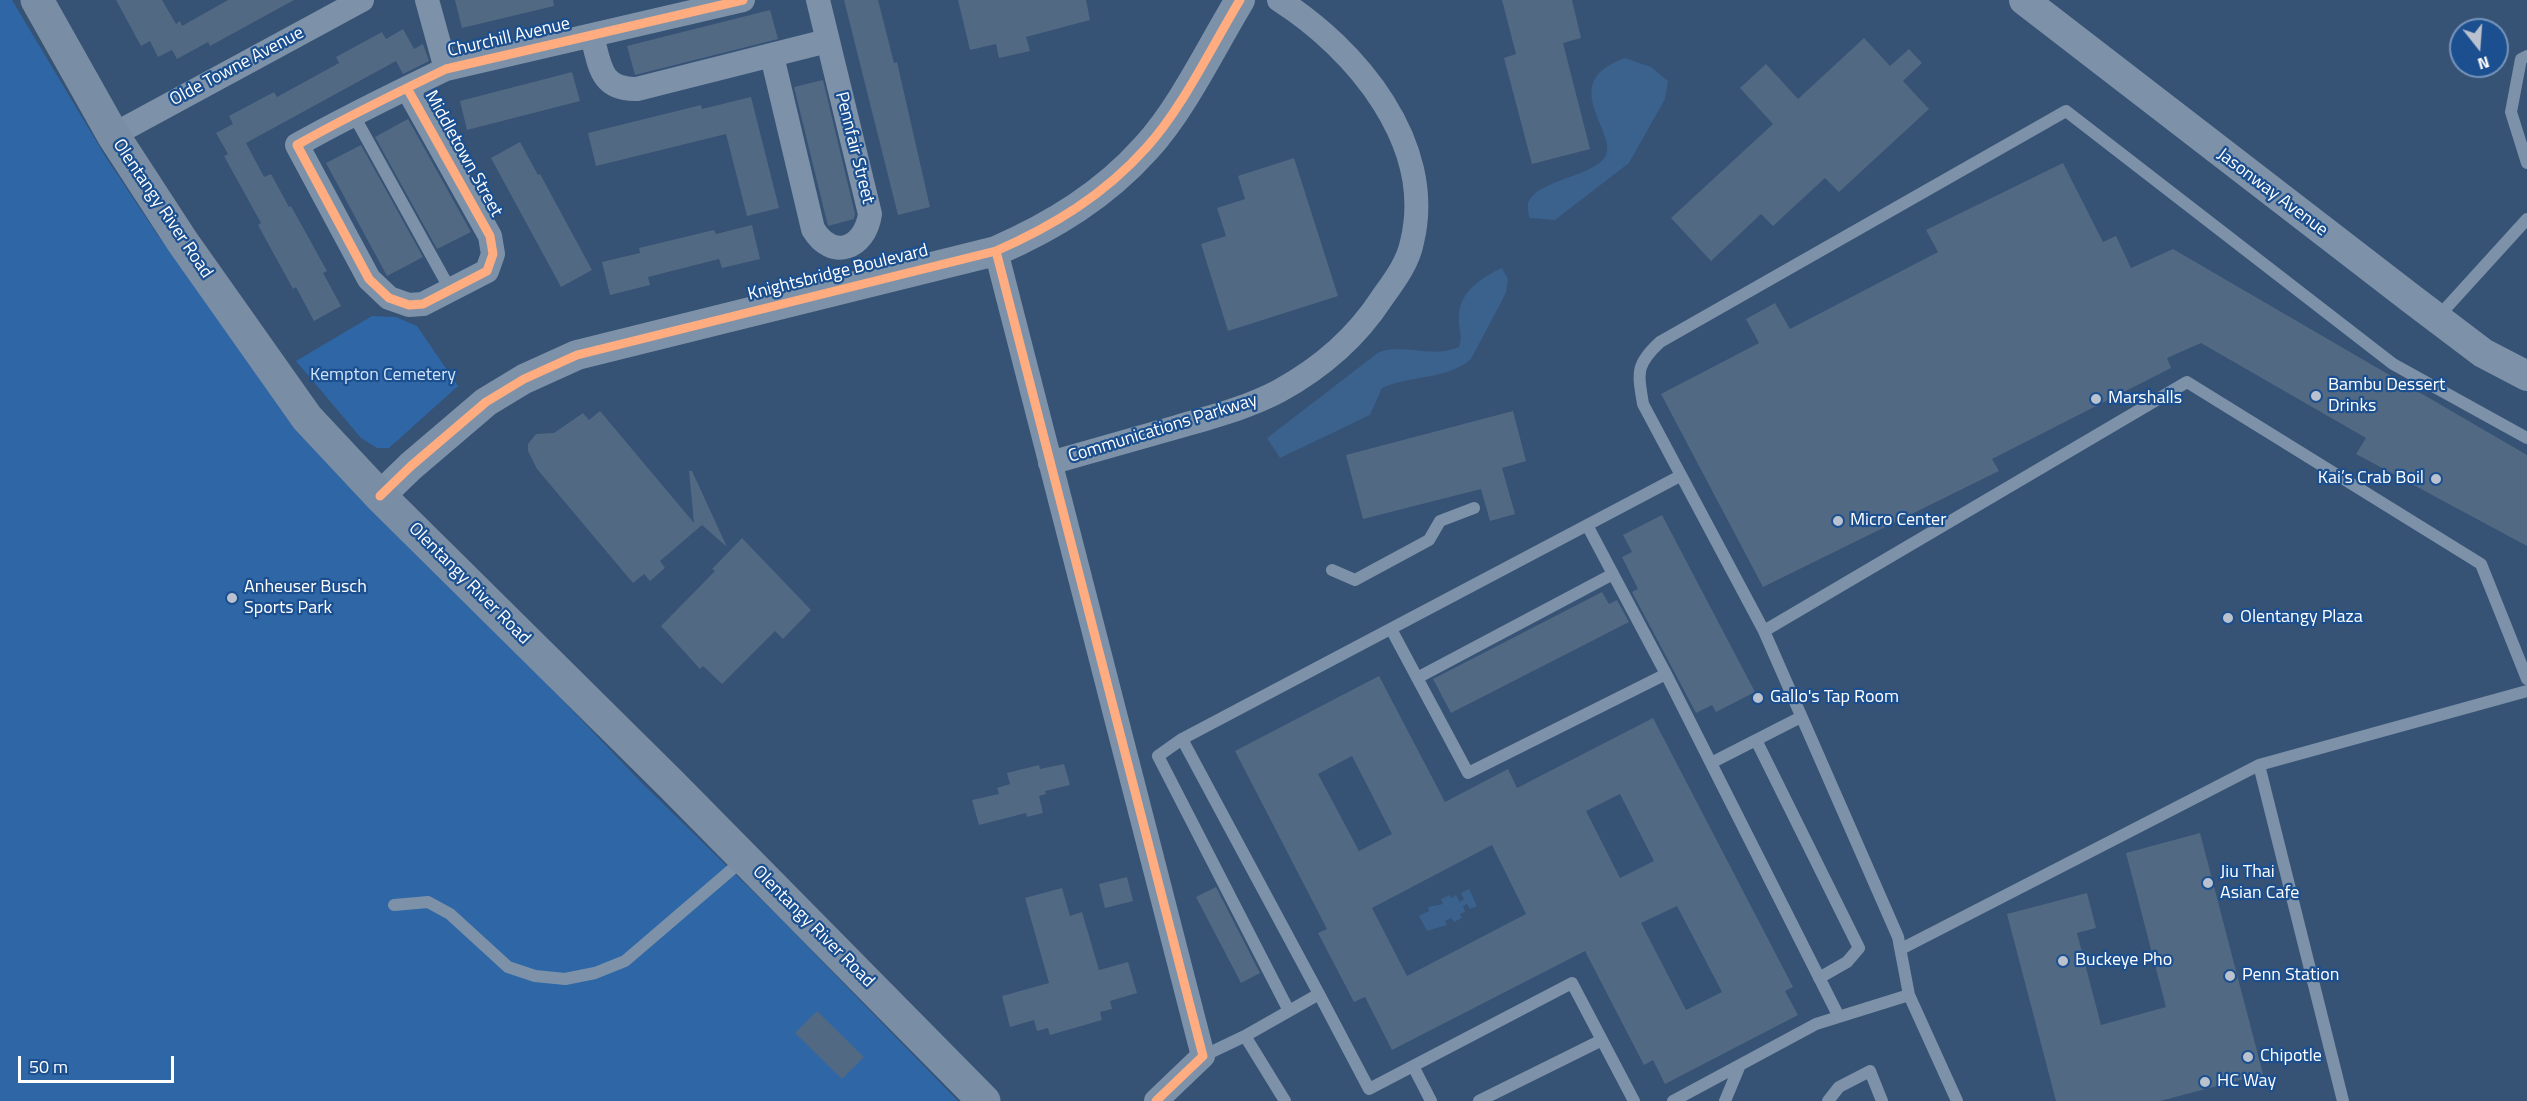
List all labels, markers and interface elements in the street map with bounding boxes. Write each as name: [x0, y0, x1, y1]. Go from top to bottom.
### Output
street label: Churchill Avenue: [446, 13, 572, 63]
north arrow: [2449, 18, 2509, 78]
street label: Olde Towne Avenue: [166, 23, 308, 111]
text: N: [2475, 50, 2492, 76]
street label: Middletown Street: [419, 87, 507, 221]
street label: Pennfair Street: [830, 90, 878, 206]
street label: Olentangy River Road: [107, 135, 217, 283]
street label: Jasonway Avenue: [2212, 144, 2332, 242]
street label: Knightsbridge Boulevard: [746, 240, 930, 306]
park label: Kempton Cemetery: [310, 365, 456, 387]
place label: Bambu Dessert Drinks: [2328, 375, 2445, 418]
place label: Marshalls: [2108, 388, 2182, 410]
marker: Bambu Dessert Drinks: [2309, 389, 2323, 403]
street label: Communications Parkway: [1066, 390, 1260, 468]
marker: Marshalls: [2089, 392, 2103, 406]
place label: Kai’s Crab Boil: [2318, 468, 2424, 490]
marker: Kai’s Crab Boil: [2429, 472, 2443, 486]
place label: Micro Center: [1850, 510, 1946, 532]
marker: Micro Center: [1831, 514, 1845, 528]
street label: Olentangy River Road: [404, 519, 534, 649]
place label: Anheuser Busch Sports Park: [244, 577, 367, 620]
marker: Anheuser Busch Sports Park: [225, 591, 239, 605]
place label: Olentangy Plaza: [2240, 607, 2363, 629]
marker: Olentangy Plaza: [2221, 611, 2235, 625]
place label: Gallo's Tap Room: [1770, 687, 1899, 709]
marker: Gallo's Tap Room: [1751, 691, 1765, 705]
street label: Olentangy River Road: [748, 862, 878, 992]
place label: Jiu Thai Asian Cafe: [2220, 862, 2299, 904]
marker: Jiu Thai Asian Cafe: [2201, 876, 2215, 890]
place label: Buckeye Pho: [2075, 950, 2172, 972]
marker: Buckeye Pho: [2056, 954, 2070, 968]
place label: Penn Station: [2242, 965, 2339, 987]
marker: Penn Station: [2223, 969, 2237, 983]
scale bar: [21, 1044, 177, 1082]
place label: Chipotle: [2260, 1046, 2322, 1068]
marker: Chipotle: [2241, 1050, 2255, 1064]
text: 50 m: [29, 1053, 68, 1080]
place label: HC Way: [2217, 1071, 2276, 1093]
marker: HC Way: [2198, 1075, 2212, 1089]

